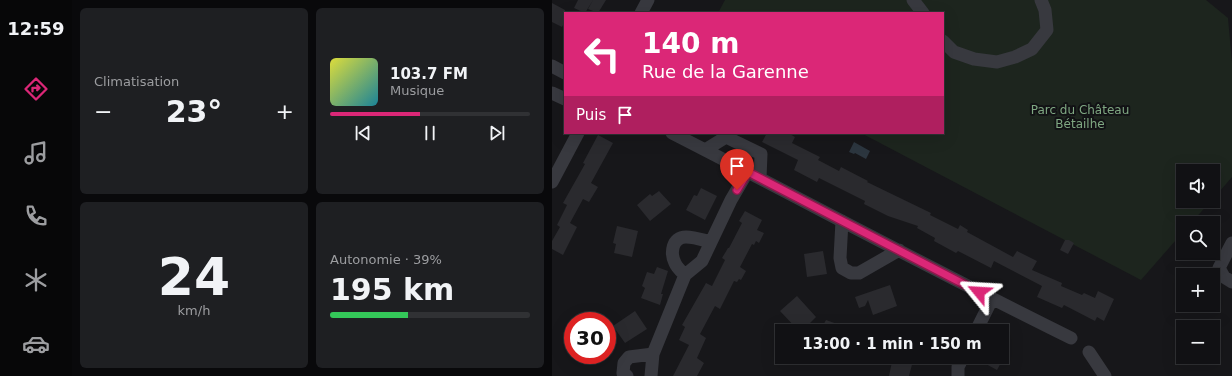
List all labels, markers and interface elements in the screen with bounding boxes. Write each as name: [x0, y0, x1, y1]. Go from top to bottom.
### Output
text: 12:59: [7, 18, 65, 39]
text: 140 m: [642, 27, 739, 60]
icon: left: [576, 28, 628, 80]
text: Rue de la Garenne: [642, 61, 809, 82]
text: 103.7 FM: [390, 65, 468, 83]
text: Climatisation: [94, 74, 179, 89]
icon: directions: [22, 75, 50, 103]
text: Musique: [390, 83, 444, 98]
text: 23°: [166, 94, 222, 129]
text: −: [94, 99, 112, 124]
text: +: [276, 99, 294, 124]
park label: Parc du Château Bétailhe: [1031, 103, 1129, 131]
icon: arrive: [614, 104, 636, 126]
text: Puis: [576, 106, 606, 124]
icon: previous: [352, 122, 374, 144]
icon: pause: [419, 122, 441, 144]
icon: next: [486, 122, 508, 144]
icon: music: [22, 139, 50, 167]
pin: [720, 149, 754, 190]
icon: arrive: [726, 155, 748, 177]
map controls: [1176, 164, 1220, 364]
button: sound: [1176, 164, 1220, 208]
icon: phone: [22, 202, 50, 230]
button: search: [1176, 216, 1220, 260]
text: 24: [158, 247, 230, 307]
text: Autonomie · 39%: [330, 252, 442, 267]
icon: climate: [22, 266, 50, 294]
button: +: [1176, 268, 1220, 312]
position arrow: [958, 271, 1000, 313]
text: 195 km: [330, 272, 454, 307]
text: km/h: [178, 303, 210, 318]
speed limit sign: 30: [564, 312, 616, 364]
button: −: [1176, 320, 1220, 364]
icon: car: [22, 330, 50, 358]
text: 13:00 · 1 min · 150 m: [802, 335, 982, 353]

